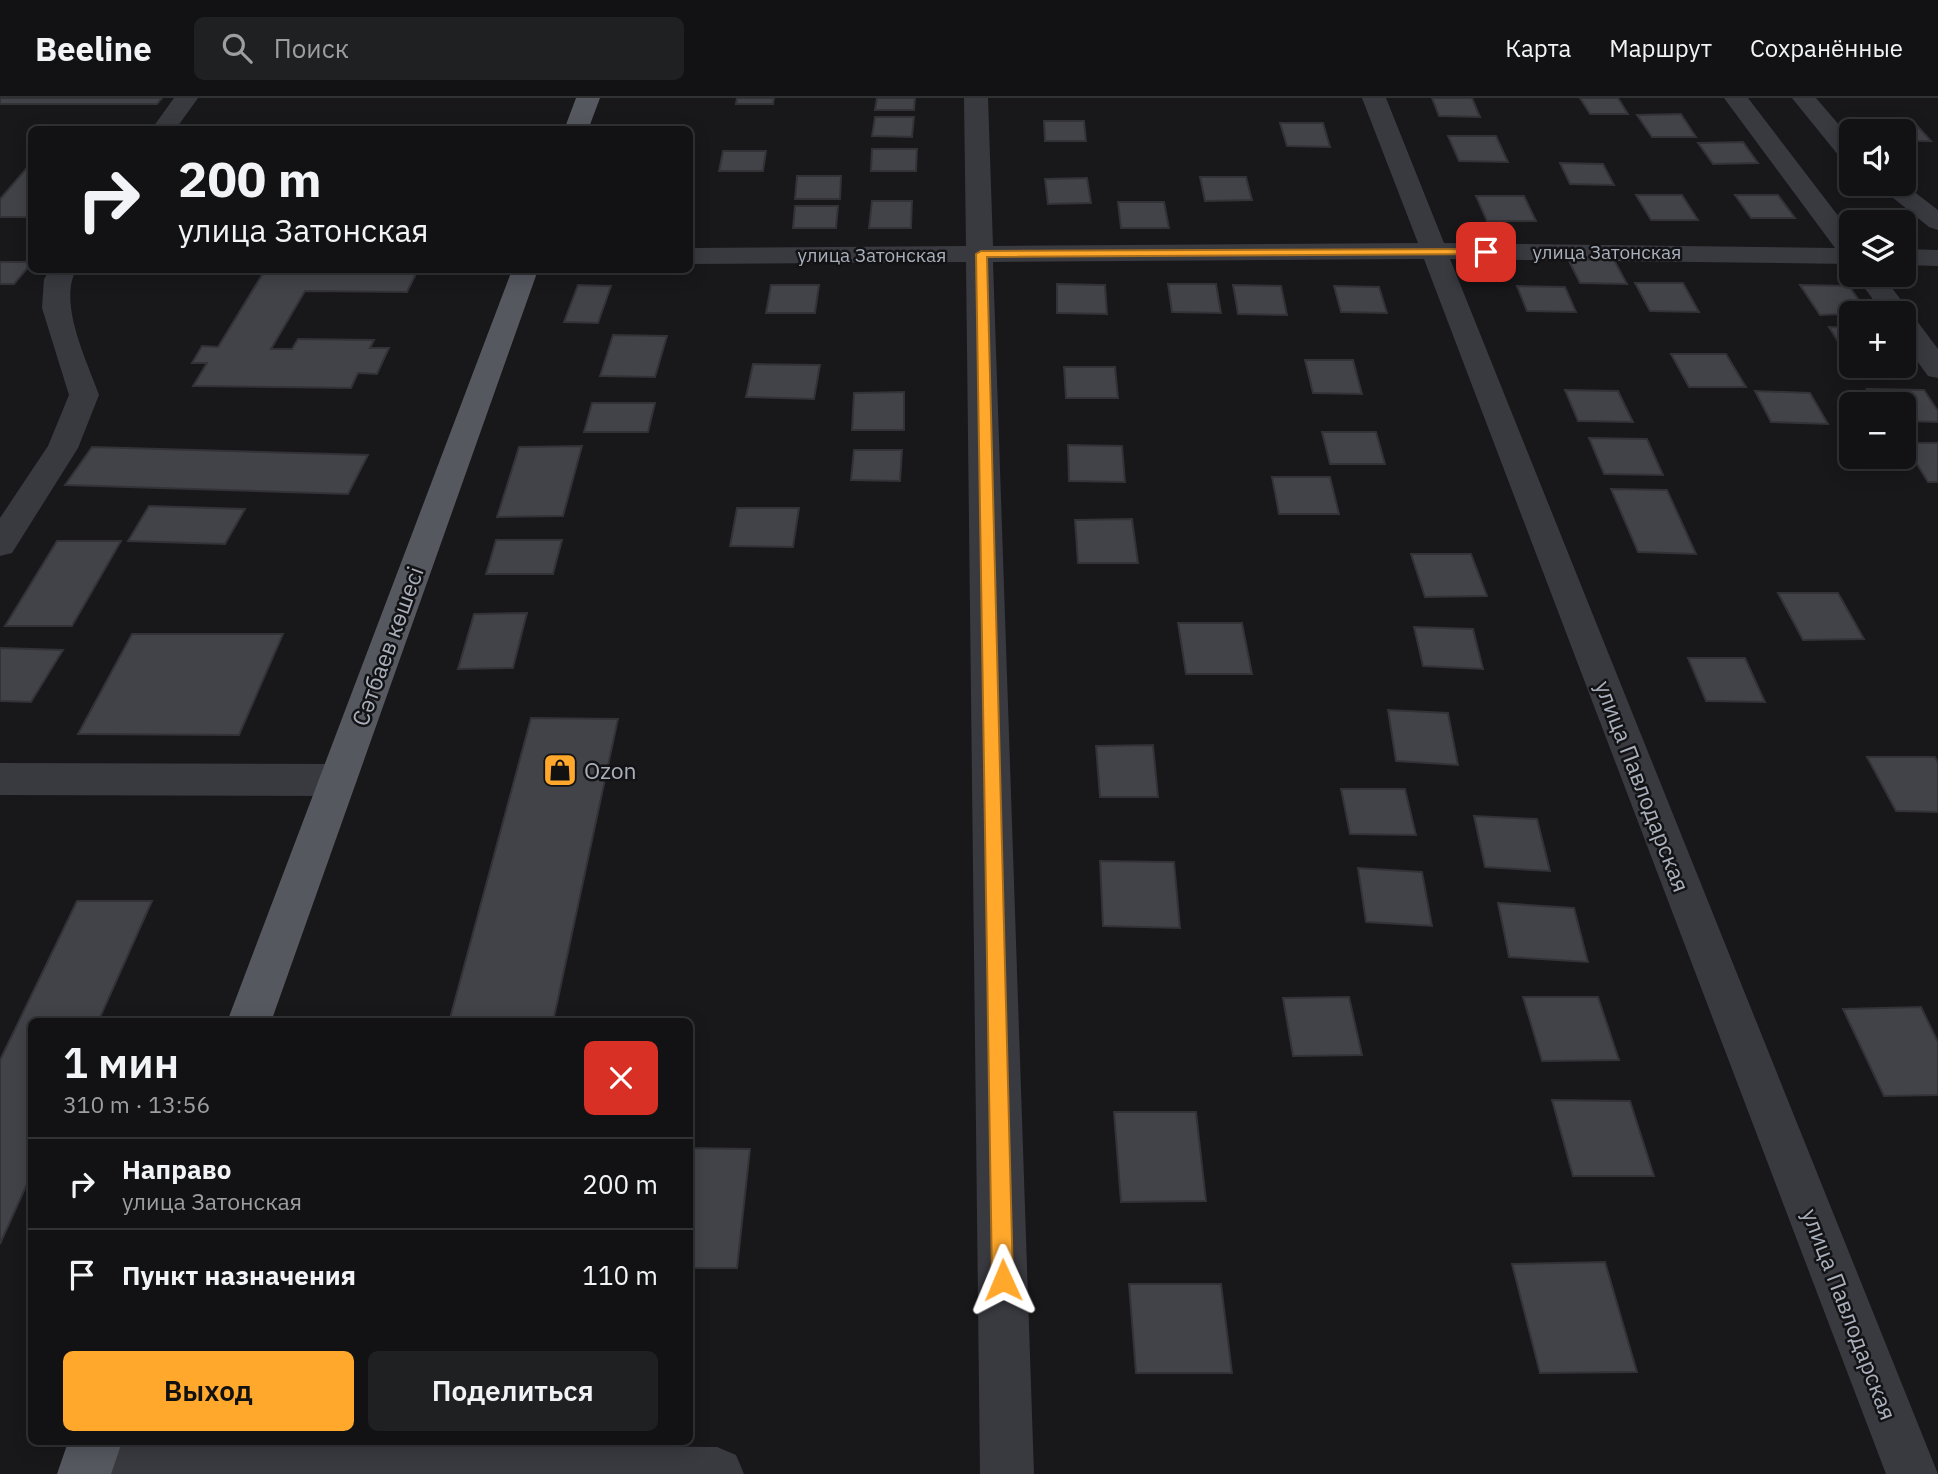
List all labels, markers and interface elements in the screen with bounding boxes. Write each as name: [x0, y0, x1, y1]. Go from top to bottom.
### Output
search box: [194, 17, 684, 80]
text: Beeline: [35, 27, 152, 70]
icon: search: [218, 29, 256, 67]
text: Поиск: [274, 31, 349, 65]
text: Карта: [1505, 32, 1571, 64]
text: Маршрут: [1609, 32, 1712, 64]
text: Сохранённые: [1750, 32, 1903, 64]
map controls: [1839, 119, 1916, 469]
button: sound: [1839, 119, 1916, 196]
text: 200 m: [178, 147, 322, 210]
icon: right: [63, 154, 154, 245]
text: улица Затонская: [178, 209, 429, 251]
button: layers: [1839, 210, 1916, 287]
pin: [1456, 222, 1516, 282]
icon: arrive: [1467, 233, 1505, 271]
street label: улица Затонская: [1533, 240, 1681, 264]
street label: улица Затонская: [798, 243, 946, 267]
button: +: [1839, 301, 1916, 378]
button: −: [1839, 392, 1916, 469]
street label: Сәтбаев көшесі: [344, 562, 430, 730]
street label: улица Павлодарская: [1589, 676, 1697, 896]
shop icon: Ozon: [541, 751, 579, 789]
place label: Ozon: [584, 755, 637, 785]
text: 1 мин: [63, 1035, 179, 1090]
button: close: [584, 1041, 658, 1115]
text: 310 m · 13:56: [63, 1089, 210, 1119]
text: Направо: [122, 1152, 231, 1186]
icon: right: [63, 1165, 101, 1203]
text: 200 m: [582, 1167, 658, 1201]
text: улица Затонская: [122, 1186, 302, 1216]
street label: улица Павлодарская: [1796, 1204, 1904, 1424]
position arrow: [966, 1243, 1040, 1317]
icon: arrive: [63, 1256, 101, 1294]
text: Пункт назначения: [122, 1258, 356, 1292]
text: 110 m: [582, 1258, 658, 1292]
button: Выход: [63, 1351, 354, 1431]
button: Поделиться: [368, 1351, 658, 1431]

